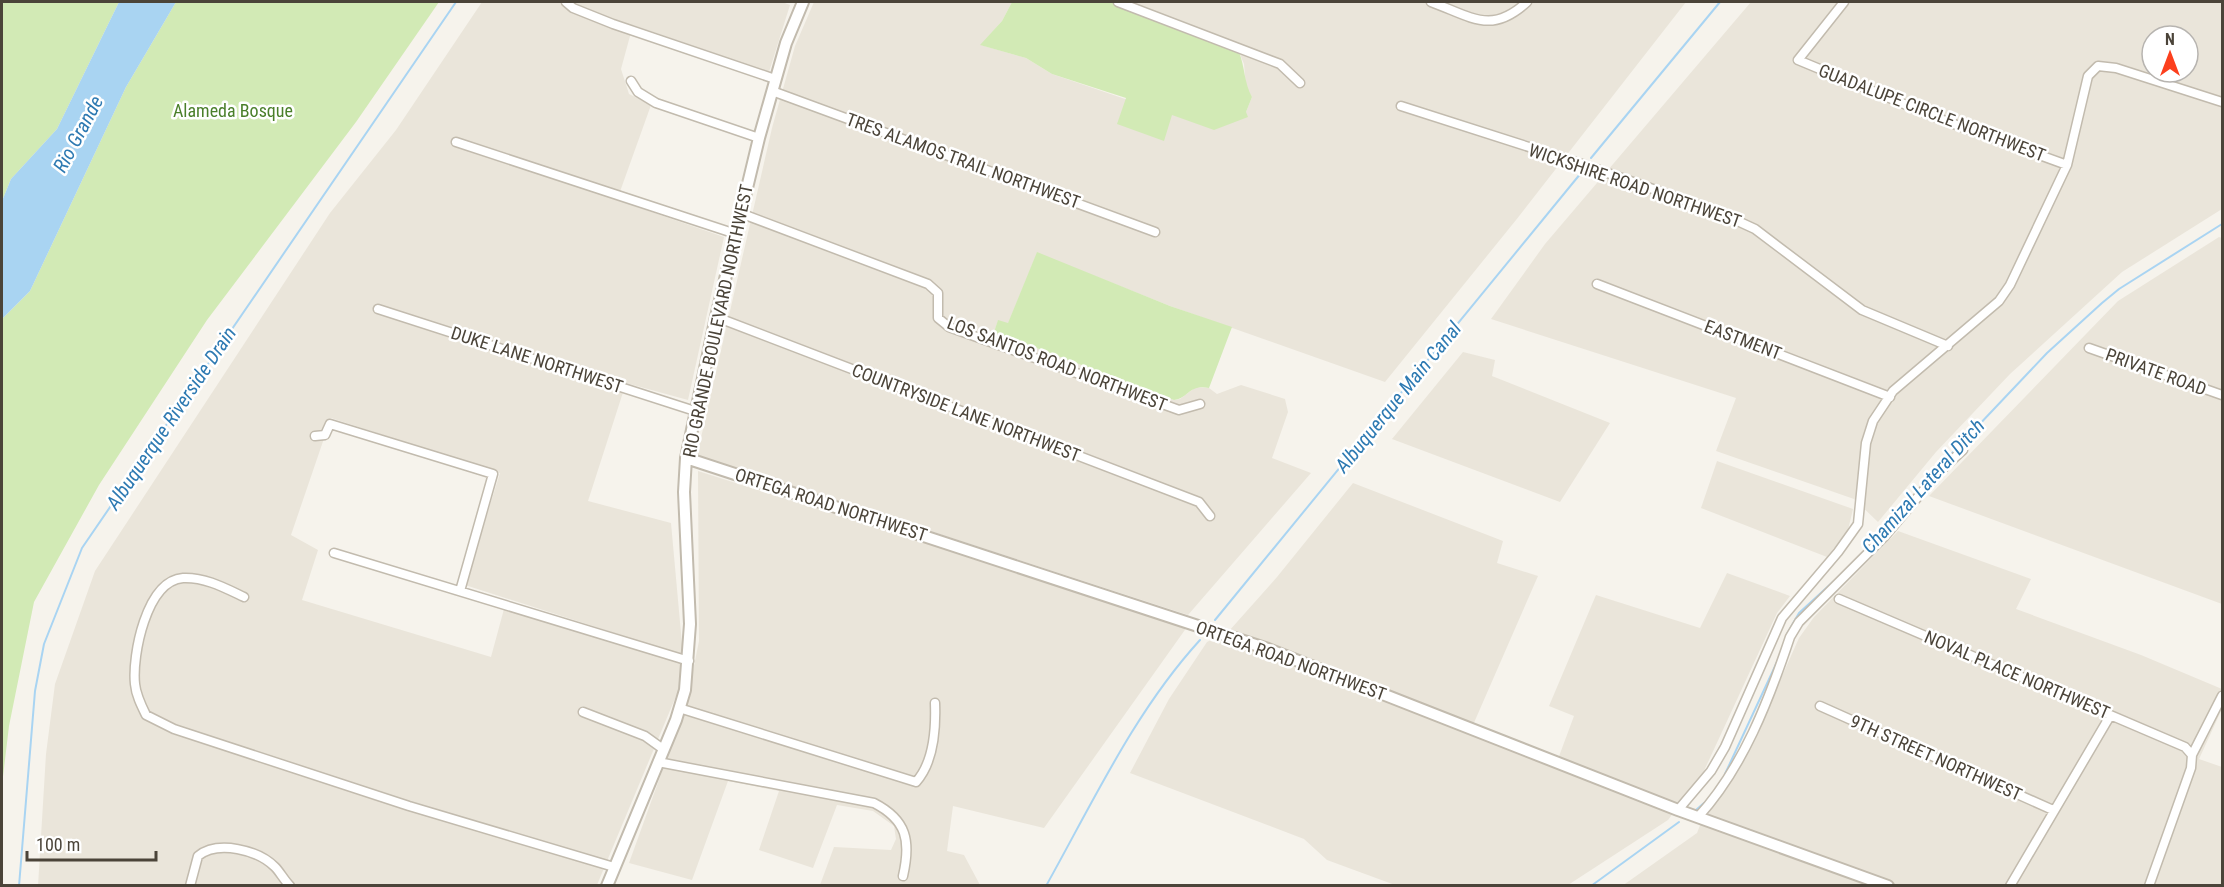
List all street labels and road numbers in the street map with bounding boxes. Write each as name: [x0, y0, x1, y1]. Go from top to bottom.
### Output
street label: GUADALUPE CIRCLE NORTHWEST: [1816, 59, 2049, 166]
street label: TRES ALAMOS TRAIL NORTHWEST: [843, 108, 1083, 213]
street label: WICKSHIRE ROAD NORTHWEST: [1526, 139, 1744, 232]
street label: RIO GRANDE BOULEVARD NORTHWEST: [678, 182, 757, 459]
street label: LOS SANTOS ROAD NORTHWEST: [944, 312, 1170, 415]
street label: EASTMENT: [1702, 315, 1785, 364]
street label: DUKE LANE NORTHWEST: [449, 322, 626, 397]
street label: PRIVATE ROAD: [2103, 344, 2210, 400]
street label: COUNTRYSIDE LANE NORTHWEST: [849, 359, 1083, 466]
street label: ORTEGA ROAD NORTHWEST: [732, 464, 930, 546]
street label: ORTEGA ROAD NORTHWEST: [1193, 616, 1389, 705]
street label: NOVAL PLACE NORTHWEST: [1921, 626, 2113, 723]
street label: 9TH STREET NORTHWEST: [1847, 710, 2025, 805]

